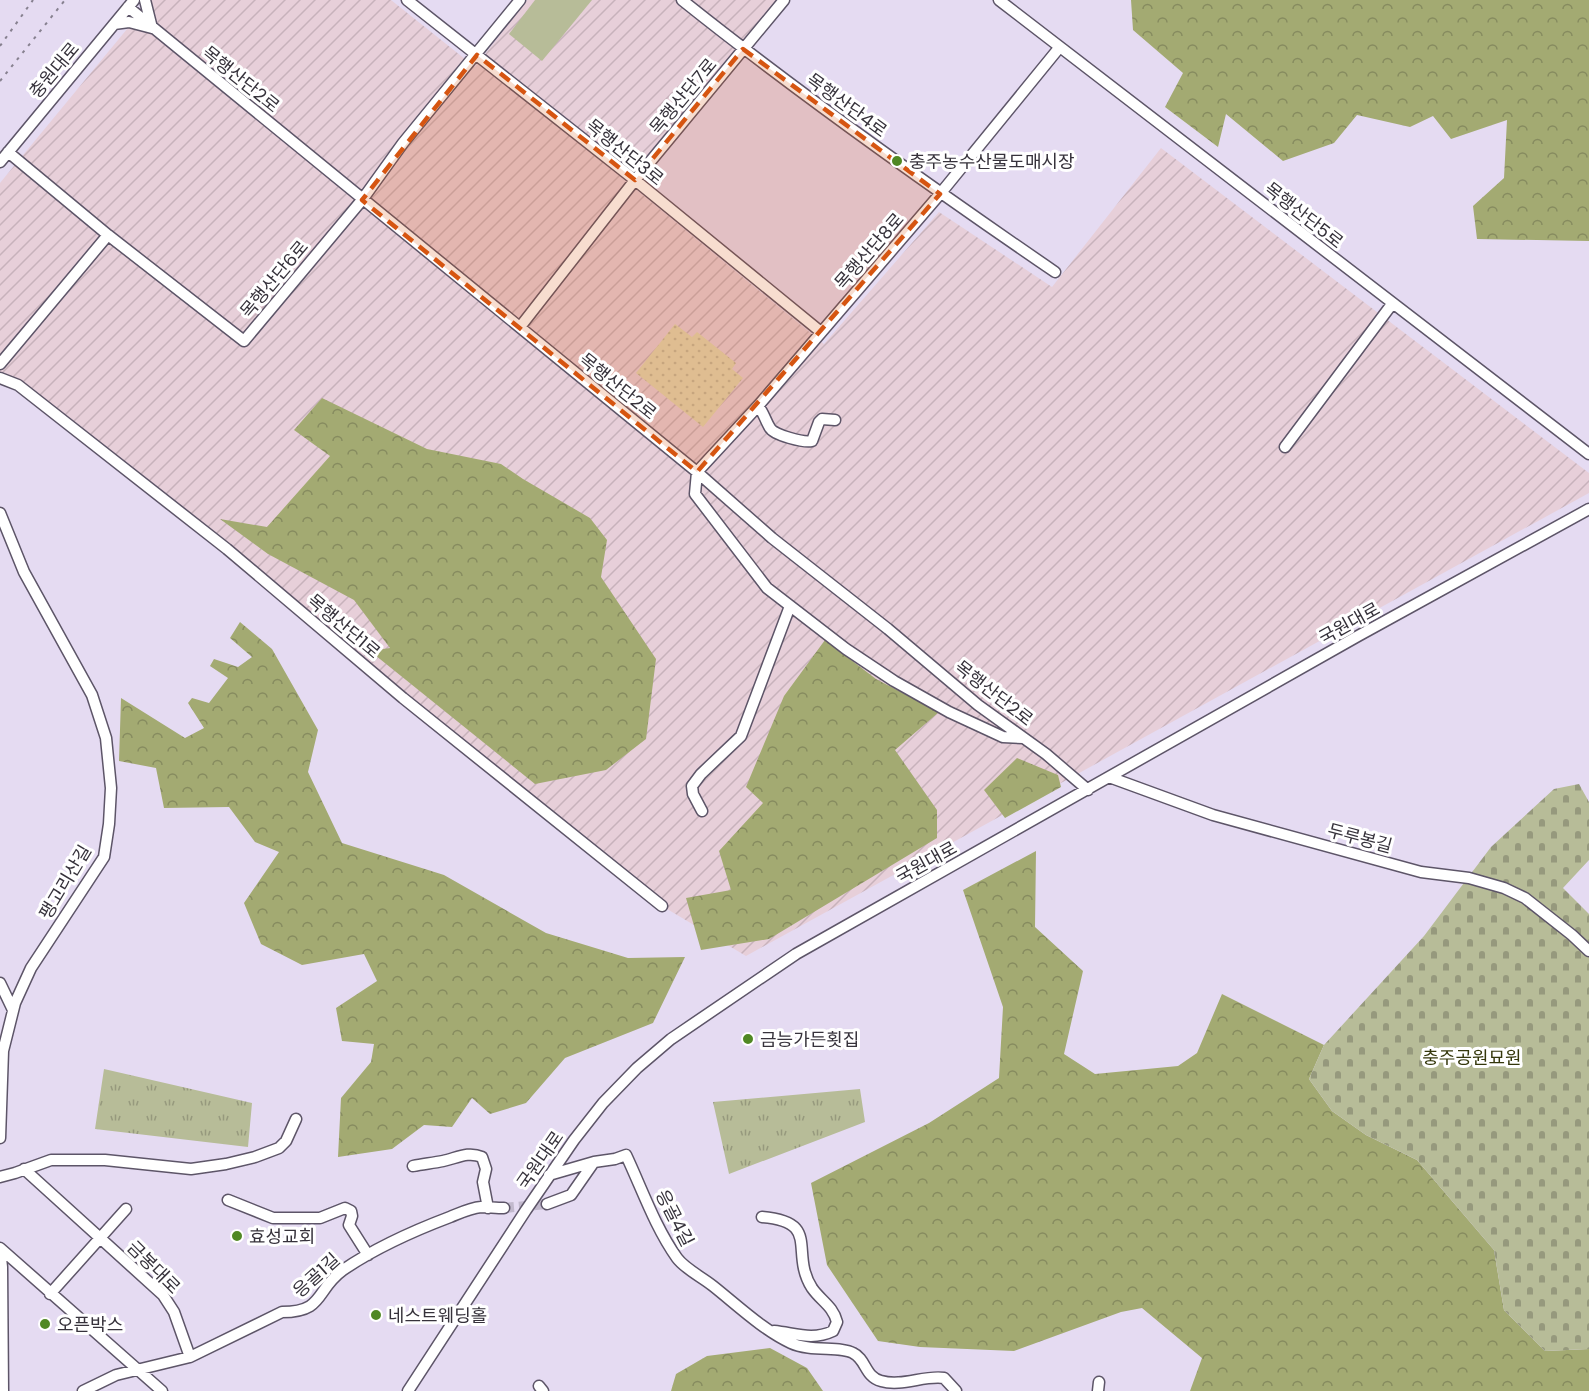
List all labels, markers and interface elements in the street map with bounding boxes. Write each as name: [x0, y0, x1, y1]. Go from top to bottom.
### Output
street label: 충원대로: [23, 37, 85, 103]
street label: 목행산단2로: [197, 40, 285, 118]
street label: 목행산단7로: [644, 52, 722, 140]
street label: 목행산단4로: [802, 67, 892, 143]
street label: 목행산단3로: [581, 113, 669, 191]
place label: 충주농수산물도매시장: [909, 149, 1075, 174]
marker: 충주농수산물도매시장: [890, 154, 904, 168]
street label: 목행산단5로: [1259, 176, 1349, 254]
street label: 목행산단8로: [829, 207, 909, 295]
street label: 목행산단6로: [234, 235, 314, 323]
street label: 목행산단2로: [574, 347, 662, 425]
street label: 목행산단1로: [302, 588, 386, 664]
street label: 국원대로: [1314, 596, 1384, 650]
street label: 목행산단2로: [950, 654, 1038, 732]
street label: 두루봉길: [1325, 817, 1395, 859]
street label: 국원대로: [891, 835, 961, 889]
street label: 팽고리산길: [33, 840, 97, 924]
place label: 금능가든횟집: [760, 1027, 859, 1052]
marker: 금능가든횟집: [741, 1032, 755, 1046]
park label: 충주공원묘원: [1422, 1045, 1522, 1070]
street label: 국원대로: [511, 1126, 569, 1194]
street label: 응골4길: [650, 1185, 700, 1251]
place label: 효성교회: [249, 1224, 315, 1249]
marker: 효성교회: [230, 1229, 244, 1243]
street label: 금봉대로: [122, 1235, 186, 1299]
street label: 응골1길: [287, 1247, 345, 1303]
place label: 네스트웨딩홀: [388, 1303, 487, 1328]
marker: 네스트웨딩홀: [369, 1308, 383, 1322]
place label: 오픈박스: [57, 1312, 123, 1337]
marker: 오픈박스: [38, 1317, 52, 1331]

